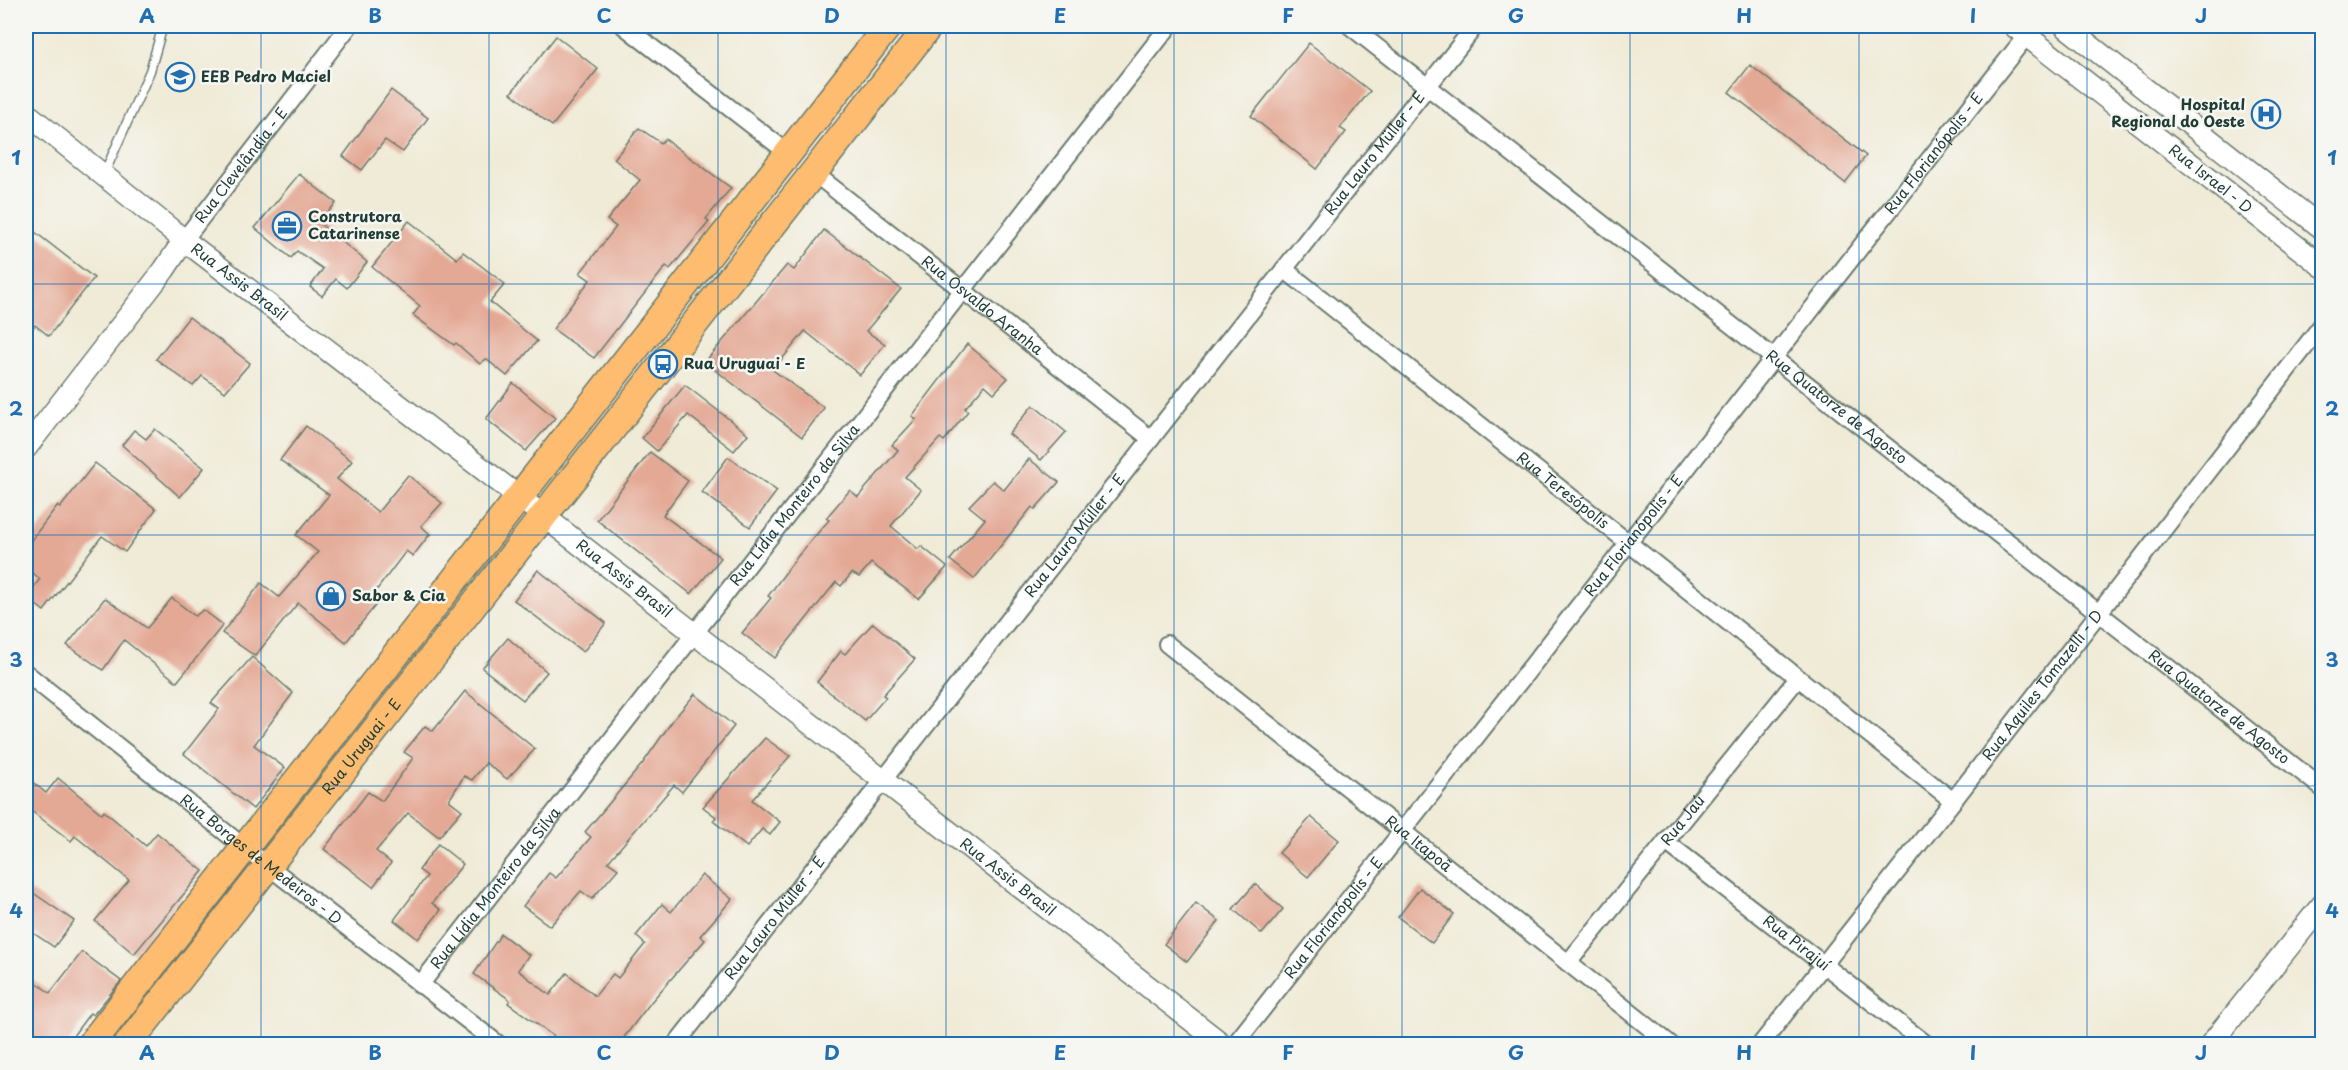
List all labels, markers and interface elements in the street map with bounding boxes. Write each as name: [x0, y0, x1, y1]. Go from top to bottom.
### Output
text: A: [139, 0, 155, 30]
text: B: [368, 0, 382, 30]
text: C: [596, 0, 612, 30]
text: D: [824, 0, 840, 30]
text: E: [1054, 0, 1066, 30]
text: F: [1282, 0, 1294, 30]
text: G: [1508, 0, 1524, 30]
text: H: [1736, 0, 1752, 30]
text: I: [1970, 0, 1976, 30]
text: J: [2195, 0, 2207, 30]
school or university icon: EEB Pedro Maciel: [164, 61, 196, 93]
place label: EEB Pedro Maciel: [201, 64, 331, 87]
street label: Rua Lauro Müller - E: [1318, 86, 1430, 219]
street label: Rua Florianópolis - E: [1878, 87, 1988, 218]
place label: Hospital Regional do Oeste: [2111, 92, 2245, 132]
hospital icon: Hospital Regional do Oeste: [2250, 98, 2282, 130]
street label: Rua Clevelândia - E: [188, 102, 292, 227]
street label: Rua Israel - D: [2165, 138, 2258, 218]
text: 1: [11, 142, 21, 172]
text: 1: [2327, 142, 2337, 172]
place label: Construtora Catarinense: [308, 204, 403, 244]
office icon: Construtora Catarinense: [271, 210, 303, 242]
street label: Rua Assis Brasil: [187, 236, 293, 325]
street label: Rua Osvaldo Aranha: [917, 249, 1049, 360]
street label: Rua Quatorze de Agosto: [1762, 343, 1913, 469]
bus stop icon: Rua Uruguai - E: [647, 348, 679, 380]
place label: Rua Uruguai - E: [684, 351, 805, 374]
text: 2: [9, 393, 23, 423]
text: 2: [2325, 393, 2339, 423]
street label: Rua Lídia Monteiro da Silva: [723, 418, 865, 590]
street label: Rua Teresópolis: [1512, 445, 1615, 534]
street label: Rua Lauro Müller - E: [1018, 468, 1129, 602]
street label: Rua Florianópolis - E: [1578, 469, 1688, 601]
street label: Rua Assis Brasil: [572, 533, 678, 622]
shop icon: Sabor & Cia: [315, 580, 347, 612]
place label: Sabor & Cia: [352, 583, 447, 606]
street label: Rua Aquiles Tomazelli - D: [1976, 604, 2107, 765]
street label: Rua Quatorze de Agosto: [2144, 643, 2295, 769]
text: 3: [9, 644, 23, 674]
text: 3: [2325, 644, 2339, 674]
street label: Rua Uruguai - E: [315, 693, 406, 799]
street label: Rua Borges de Medeiros - D: [176, 788, 348, 929]
street label: Rua Jaú: [1654, 789, 1709, 850]
street label: Rua Lídia Monteiro da Silva: [424, 801, 566, 973]
street label: Rua Itapoã: [1381, 809, 1458, 877]
street label: Rua Assis Brasil: [956, 831, 1061, 921]
street label: Rua Lauro Müller - E: [718, 851, 829, 984]
street label: Rua Florianópolis - E: [1278, 852, 1388, 983]
text: 4: [9, 895, 23, 925]
text: 4: [2325, 895, 2339, 925]
street label: Rua Pirajuí: [1759, 909, 1836, 976]
text: A: [139, 1037, 155, 1067]
text: B: [368, 1037, 382, 1067]
text: C: [596, 1037, 612, 1067]
text: D: [824, 1037, 840, 1067]
text: E: [1054, 1037, 1066, 1067]
text: F: [1282, 1037, 1294, 1067]
text: G: [1508, 1037, 1524, 1067]
text: H: [1736, 1037, 1752, 1067]
text: I: [1970, 1037, 1976, 1067]
text: J: [2195, 1037, 2207, 1067]

